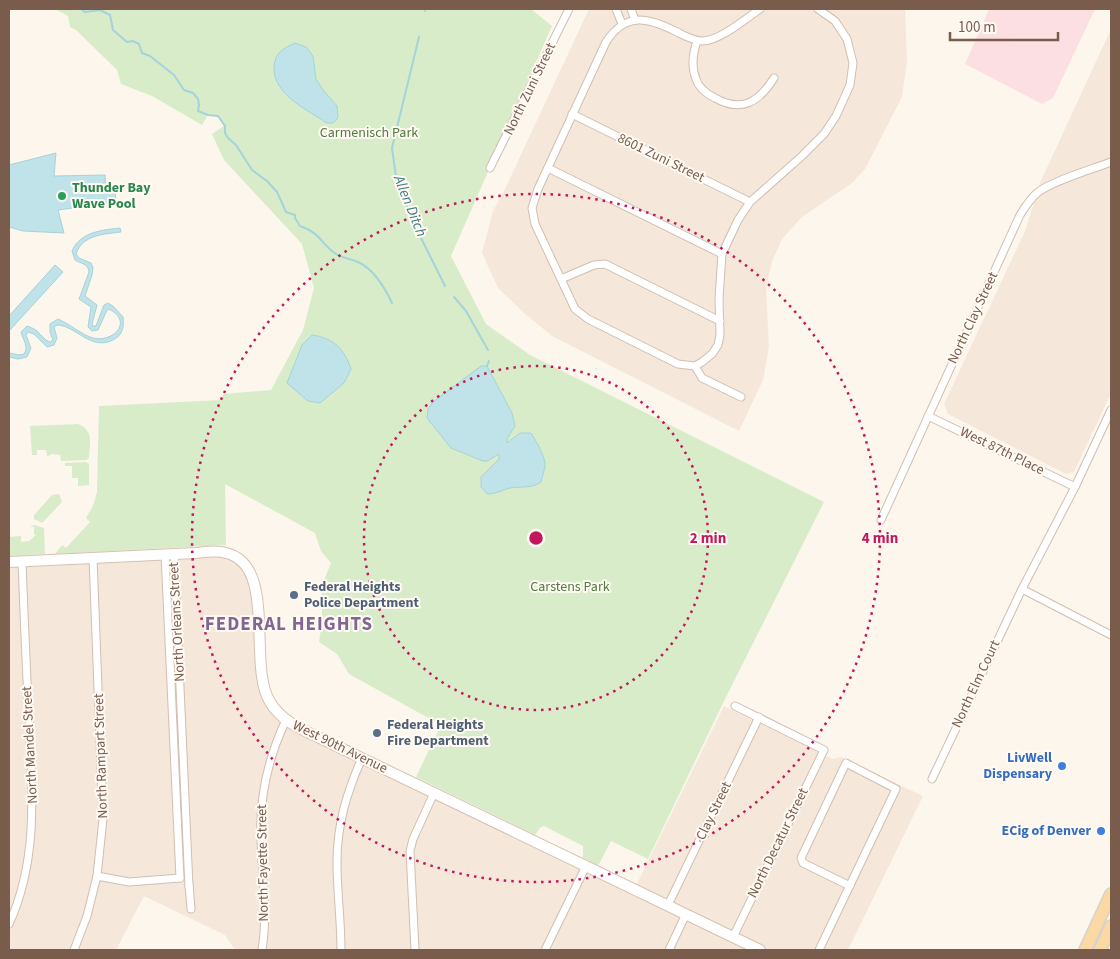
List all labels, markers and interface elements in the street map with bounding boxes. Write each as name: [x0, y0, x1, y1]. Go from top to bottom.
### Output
scale bar: [950, 10, 1058, 42]
text: 100 m: [958, 17, 996, 38]
street label: North Zuni Street: [499, 39, 561, 139]
park label: Carmenisch Park: [320, 123, 418, 143]
street label: 8601 Zuni Street: [614, 128, 708, 188]
water label: Allen Ditch: [388, 171, 432, 240]
place label: Thunder Bay Wave Pool: [72, 178, 151, 214]
marker: Thunder Bay Wave Pool: [56, 190, 68, 202]
street label: North Clay Street: [943, 268, 1003, 367]
street label: West 87th Place: [956, 422, 1048, 480]
text: 2 min: [690, 528, 726, 549]
text: 4 min: [862, 528, 898, 549]
centre of rings: [527, 529, 545, 547]
street label: North Orleans Street: [164, 562, 190, 682]
place label: Federal Heights Police Department: [304, 577, 419, 613]
park label: Carstens Park: [530, 577, 610, 597]
marker: Federal Heights Police Department: [288, 589, 300, 601]
district label: FEDERAL HEIGHTS: [205, 611, 373, 638]
street label: North Elm Court: [947, 637, 1005, 731]
street label: North Mandel Street: [17, 685, 43, 804]
street label: North Rampart Street: [89, 693, 113, 819]
street label: West 90th Avenue: [289, 715, 391, 779]
place label: Federal Heights Fire Department: [387, 715, 489, 751]
marker: Federal Heights Fire Department: [371, 727, 383, 739]
place label: LivWell Dispensary: [983, 748, 1053, 784]
marker: LivWell Dispensary: [1056, 760, 1068, 772]
street label: Clay Street: [691, 778, 737, 844]
street label: North Decatur Street: [743, 784, 813, 901]
street label: North Fayette Street: [252, 804, 274, 922]
place label: ECig of Denver: [1002, 821, 1091, 841]
marker: ECig of Denver: [1095, 825, 1107, 837]

